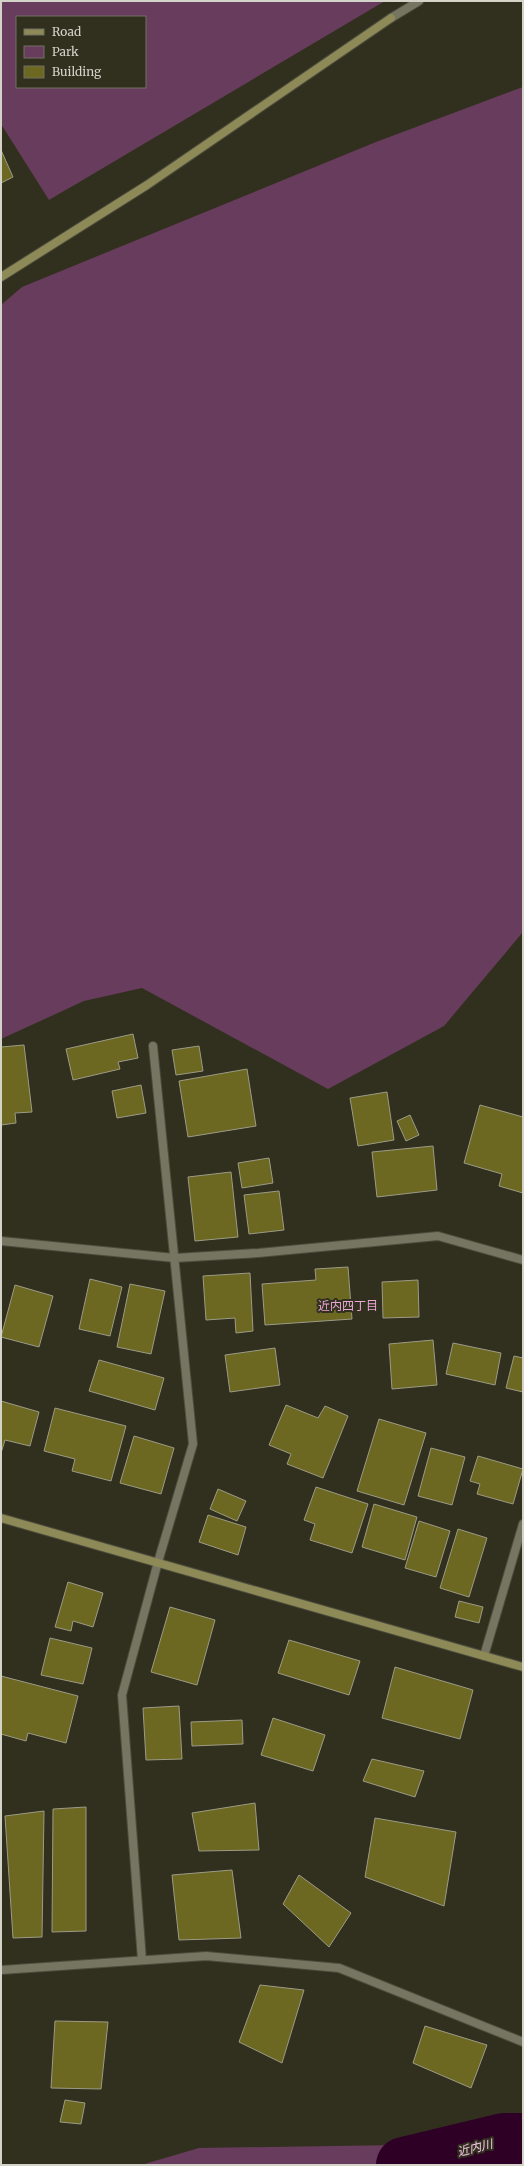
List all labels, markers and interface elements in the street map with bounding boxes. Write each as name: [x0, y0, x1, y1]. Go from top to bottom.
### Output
legend: [16, 16, 146, 88]
text: Road: [52, 24, 81, 39]
text: Park: [52, 44, 79, 59]
text: Building: [52, 64, 102, 79]
district label: 近内四丁目: [318, 1298, 378, 1313]
water label: 近内川: [456, 2135, 496, 2159]

